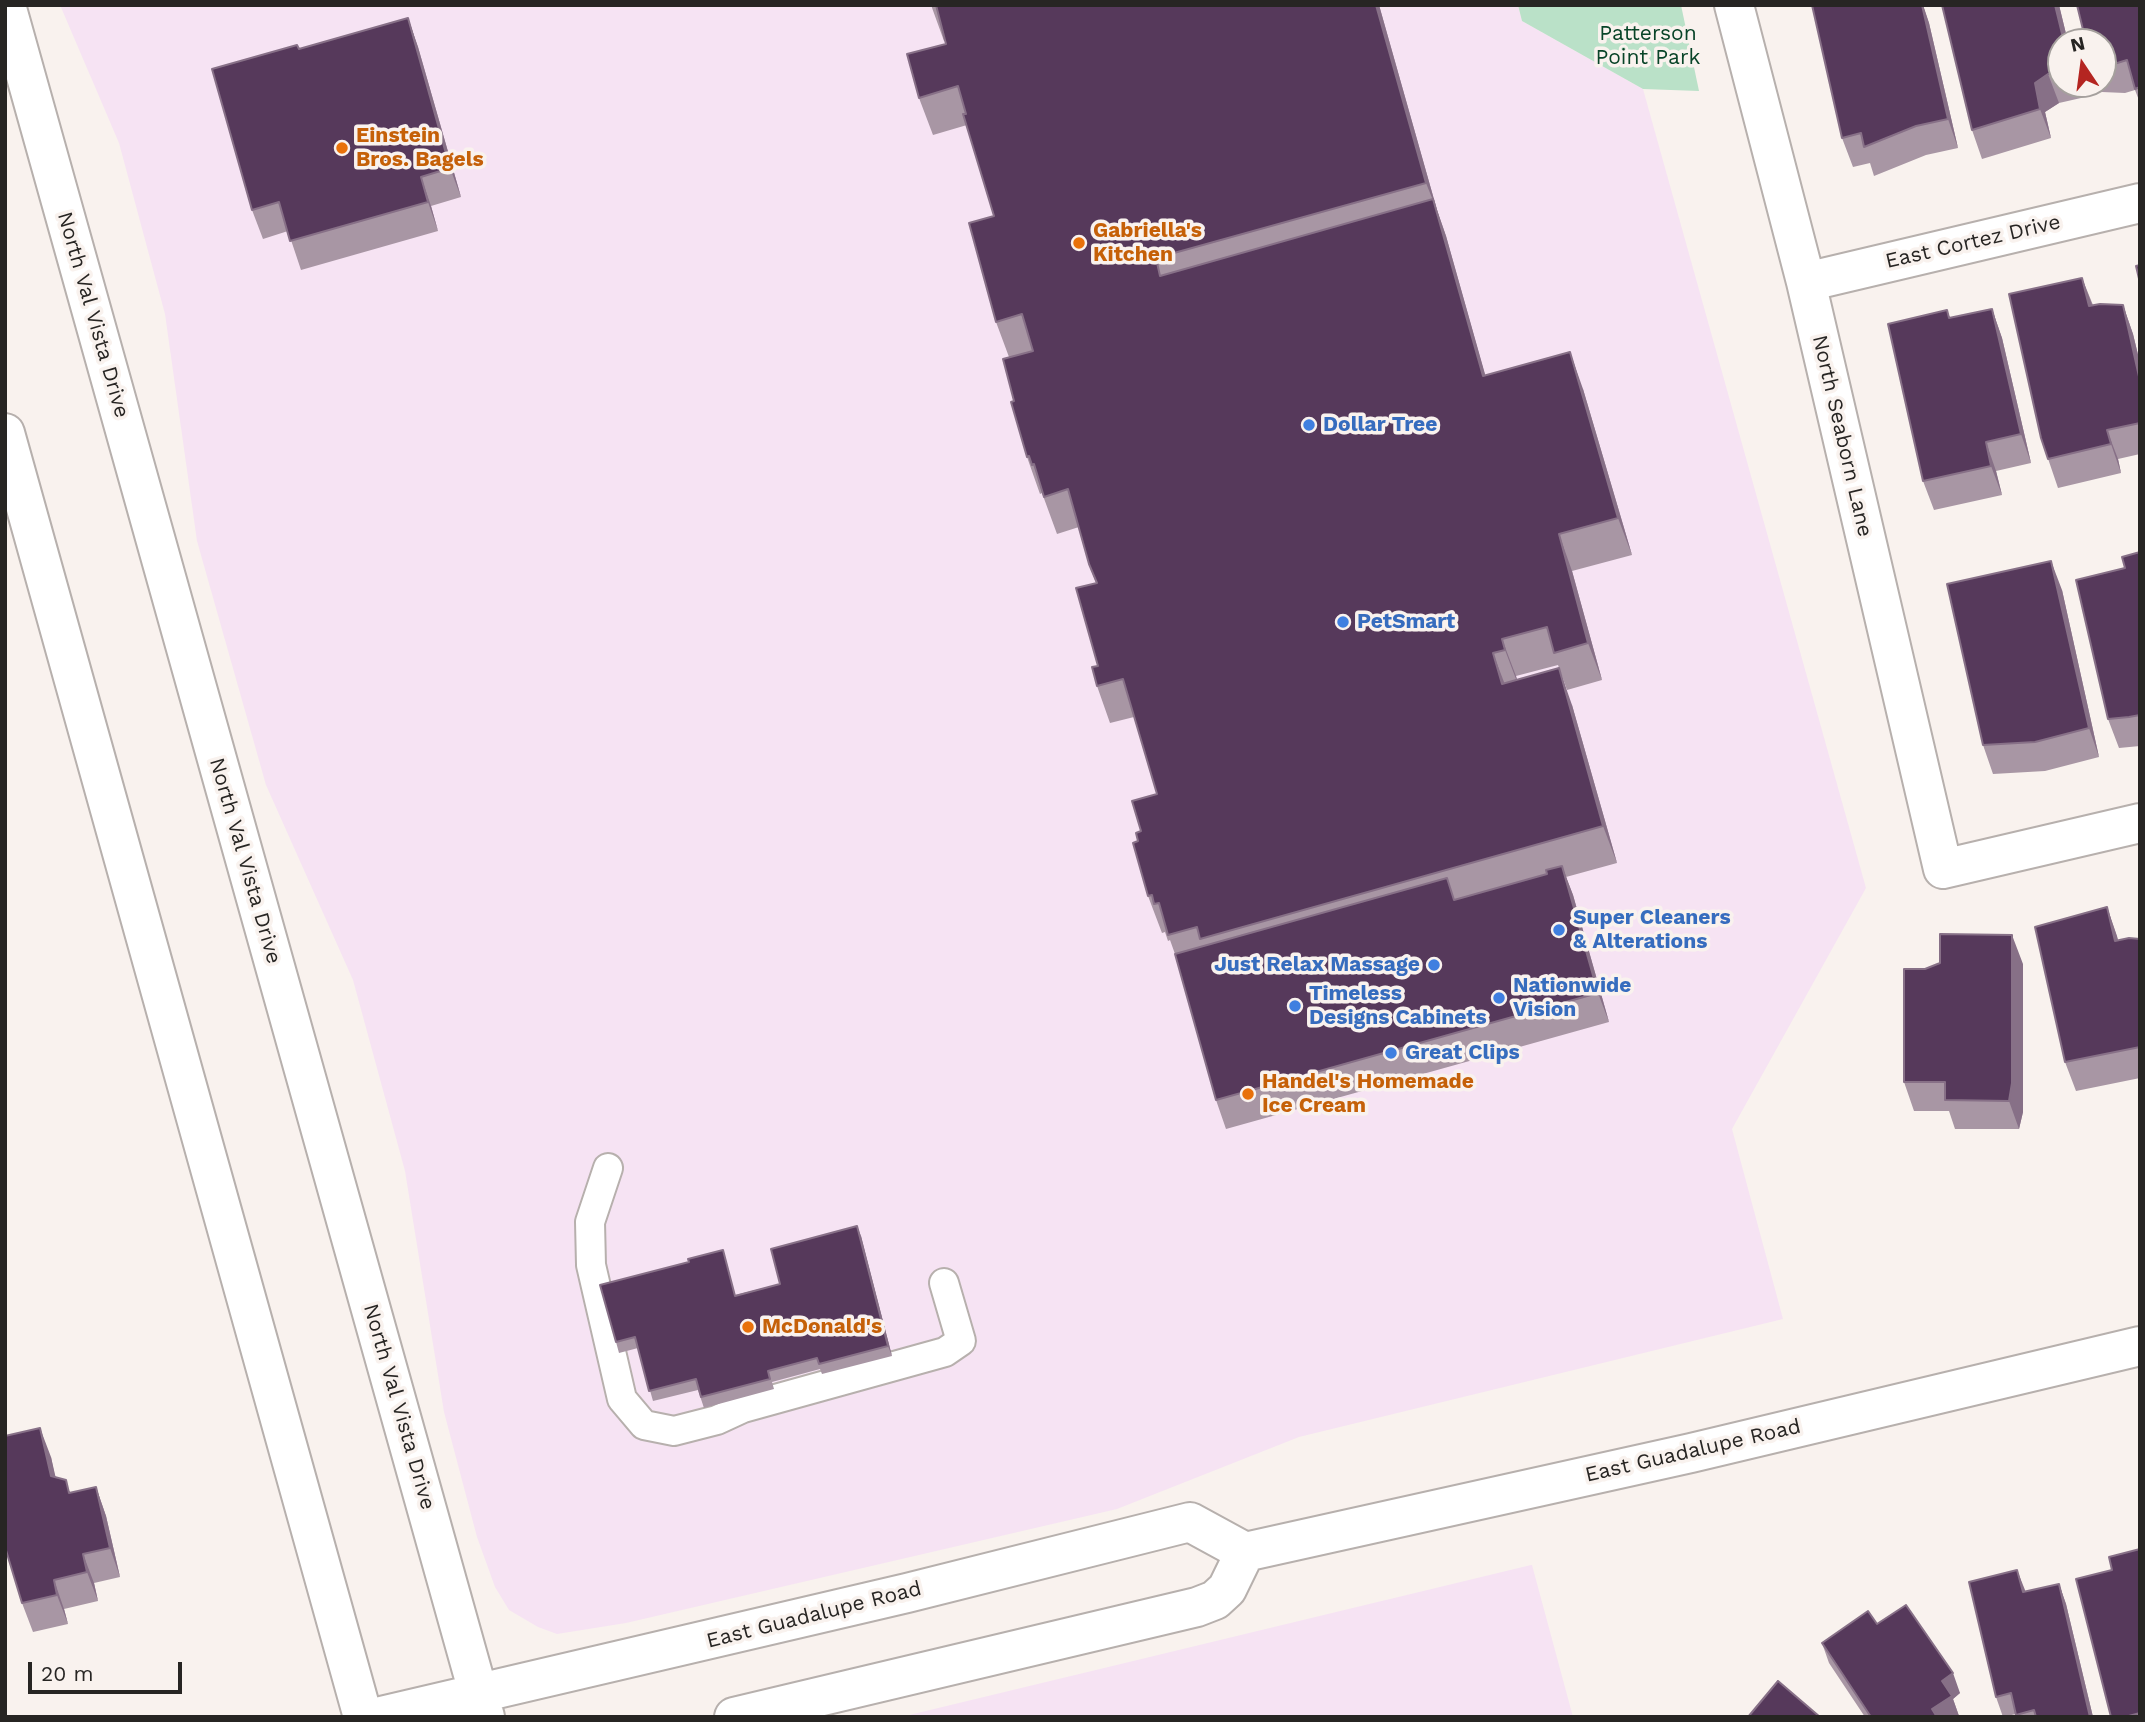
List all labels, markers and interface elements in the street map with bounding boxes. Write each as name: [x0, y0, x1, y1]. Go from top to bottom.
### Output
park label: Patterson Point Park: [1596, 21, 1700, 71]
north arrow: [2047, 28, 2117, 98]
text: N: [2068, 31, 2087, 57]
place label: Einstein Bros. Bagels: [356, 123, 484, 173]
marker: Einstein Bros. Bagels: [334, 140, 350, 156]
street label: North Val Vista Drive: [52, 209, 134, 421]
street label: East Cortez Drive: [1883, 210, 2063, 274]
place label: Gabriella's Kitchen: [1093, 218, 1202, 268]
marker: Gabriella's Kitchen: [1071, 235, 1087, 251]
street label: North Seaborn Lane: [1807, 333, 1877, 539]
place label: Dollar Tree: [1323, 412, 1437, 438]
marker: Dollar Tree: [1301, 417, 1317, 433]
place label: PetSmart: [1357, 609, 1455, 635]
marker: PetSmart: [1335, 614, 1351, 630]
street label: North Val Vista Drive: [204, 755, 286, 967]
place label: Super Cleaners & Alterations: [1573, 905, 1731, 955]
marker: Super Cleaners & Alterations: [1551, 922, 1567, 938]
place label: Just Relax Massage: [1214, 952, 1420, 978]
marker: Just Relax Massage: [1426, 957, 1442, 973]
place label: Nationwide Vision: [1513, 973, 1631, 1023]
place label: Timeless Designs Cabinets: [1309, 981, 1487, 1031]
marker: Nationwide Vision: [1491, 990, 1507, 1006]
marker: Timeless Designs Cabinets: [1287, 998, 1303, 1014]
place label: Great Clips: [1405, 1040, 1520, 1066]
marker: Great Clips: [1383, 1045, 1399, 1061]
place label: Handel's Homemade Ice Cream: [1262, 1069, 1474, 1119]
marker: Handel's Homemade Ice Cream: [1240, 1086, 1256, 1102]
street label: North Val Vista Drive: [358, 1301, 440, 1513]
place label: McDonald's: [762, 1314, 882, 1340]
marker: McDonald's: [740, 1319, 756, 1335]
street label: East Guadalupe Road: [1583, 1414, 1803, 1488]
street label: East Guadalupe Road: [704, 1576, 924, 1654]
scale bar: [32, 1648, 186, 1692]
text: 20 m: [41, 1661, 93, 1686]

